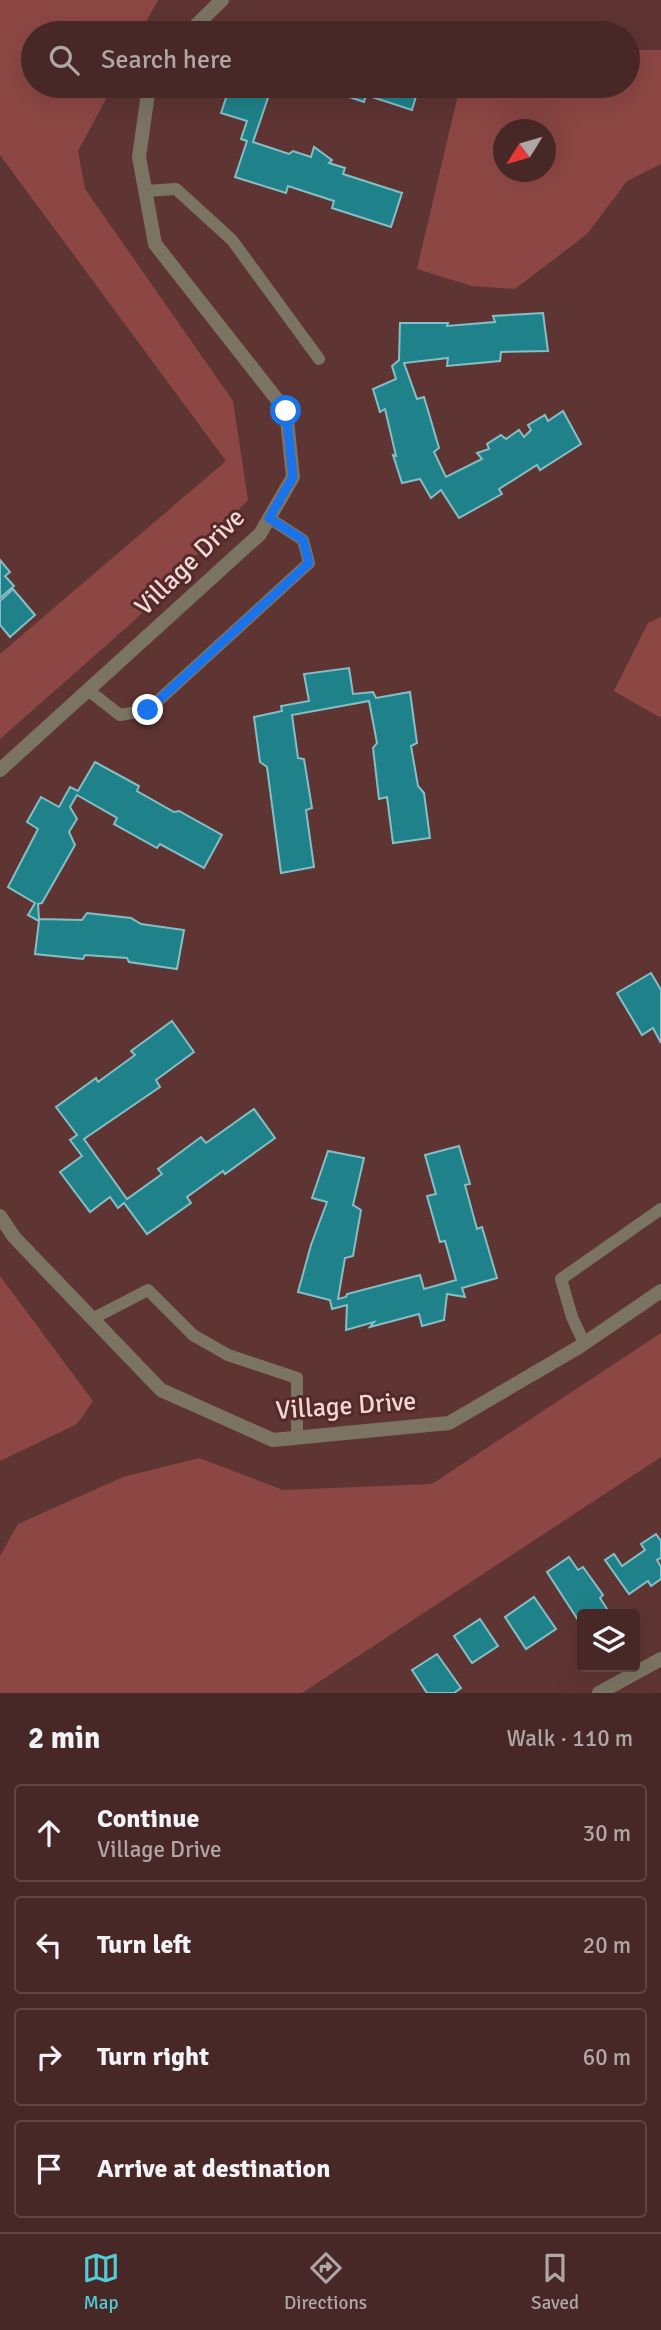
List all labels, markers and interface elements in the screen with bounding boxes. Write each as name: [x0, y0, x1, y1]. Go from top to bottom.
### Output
search box: [21, 21, 640, 98]
icon: search: [45, 41, 83, 79]
text: Search here: [101, 44, 232, 76]
north arrow: [493, 119, 556, 182]
route start: [270, 395, 301, 426]
street label: Village Drive: [128, 502, 252, 622]
route end: [132, 694, 163, 725]
street label: Village Drive: [275, 1385, 417, 1427]
map controls: [577, 1609, 640, 1672]
button: layers: [577, 1609, 640, 1672]
text: 2 min: [28, 1720, 100, 1757]
text: Walk · 110 m: [507, 1724, 633, 1753]
text: Continue: [97, 1803, 199, 1835]
icon: ahead: [30, 1814, 68, 1852]
text: 30 m: [583, 1819, 631, 1848]
text: Village Drive: [97, 1835, 221, 1864]
icon: left: [30, 1926, 68, 1964]
text: Turn left: [97, 1929, 191, 1961]
text: 20 m: [583, 1931, 631, 1960]
icon: right: [30, 2038, 68, 2076]
text: Turn right: [97, 2041, 209, 2073]
text: 60 m: [583, 2043, 631, 2072]
icon: arrive: [30, 2150, 68, 2188]
text: Arrive at destination: [97, 2153, 330, 2185]
tab: Map: [82, 2249, 120, 2315]
tab: Directions: [284, 2249, 367, 2315]
tab: Saved: [531, 2249, 579, 2315]

